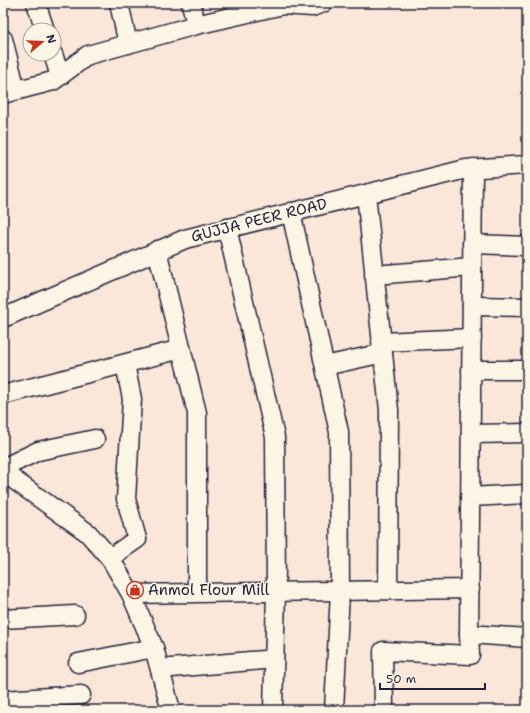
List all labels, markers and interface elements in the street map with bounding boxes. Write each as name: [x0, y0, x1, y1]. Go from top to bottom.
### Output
north arrow: [22, 22, 62, 62]
text: N: [42, 32, 60, 46]
street label: GUJJA PEER ROAD: [189, 193, 329, 247]
shop icon: Anmol Flour Mill: [125, 580, 145, 600]
place label: Anmol Flour Mill: [148, 580, 270, 600]
scale bar: [380, 665, 485, 691]
text: 50 m: [386, 671, 416, 687]

